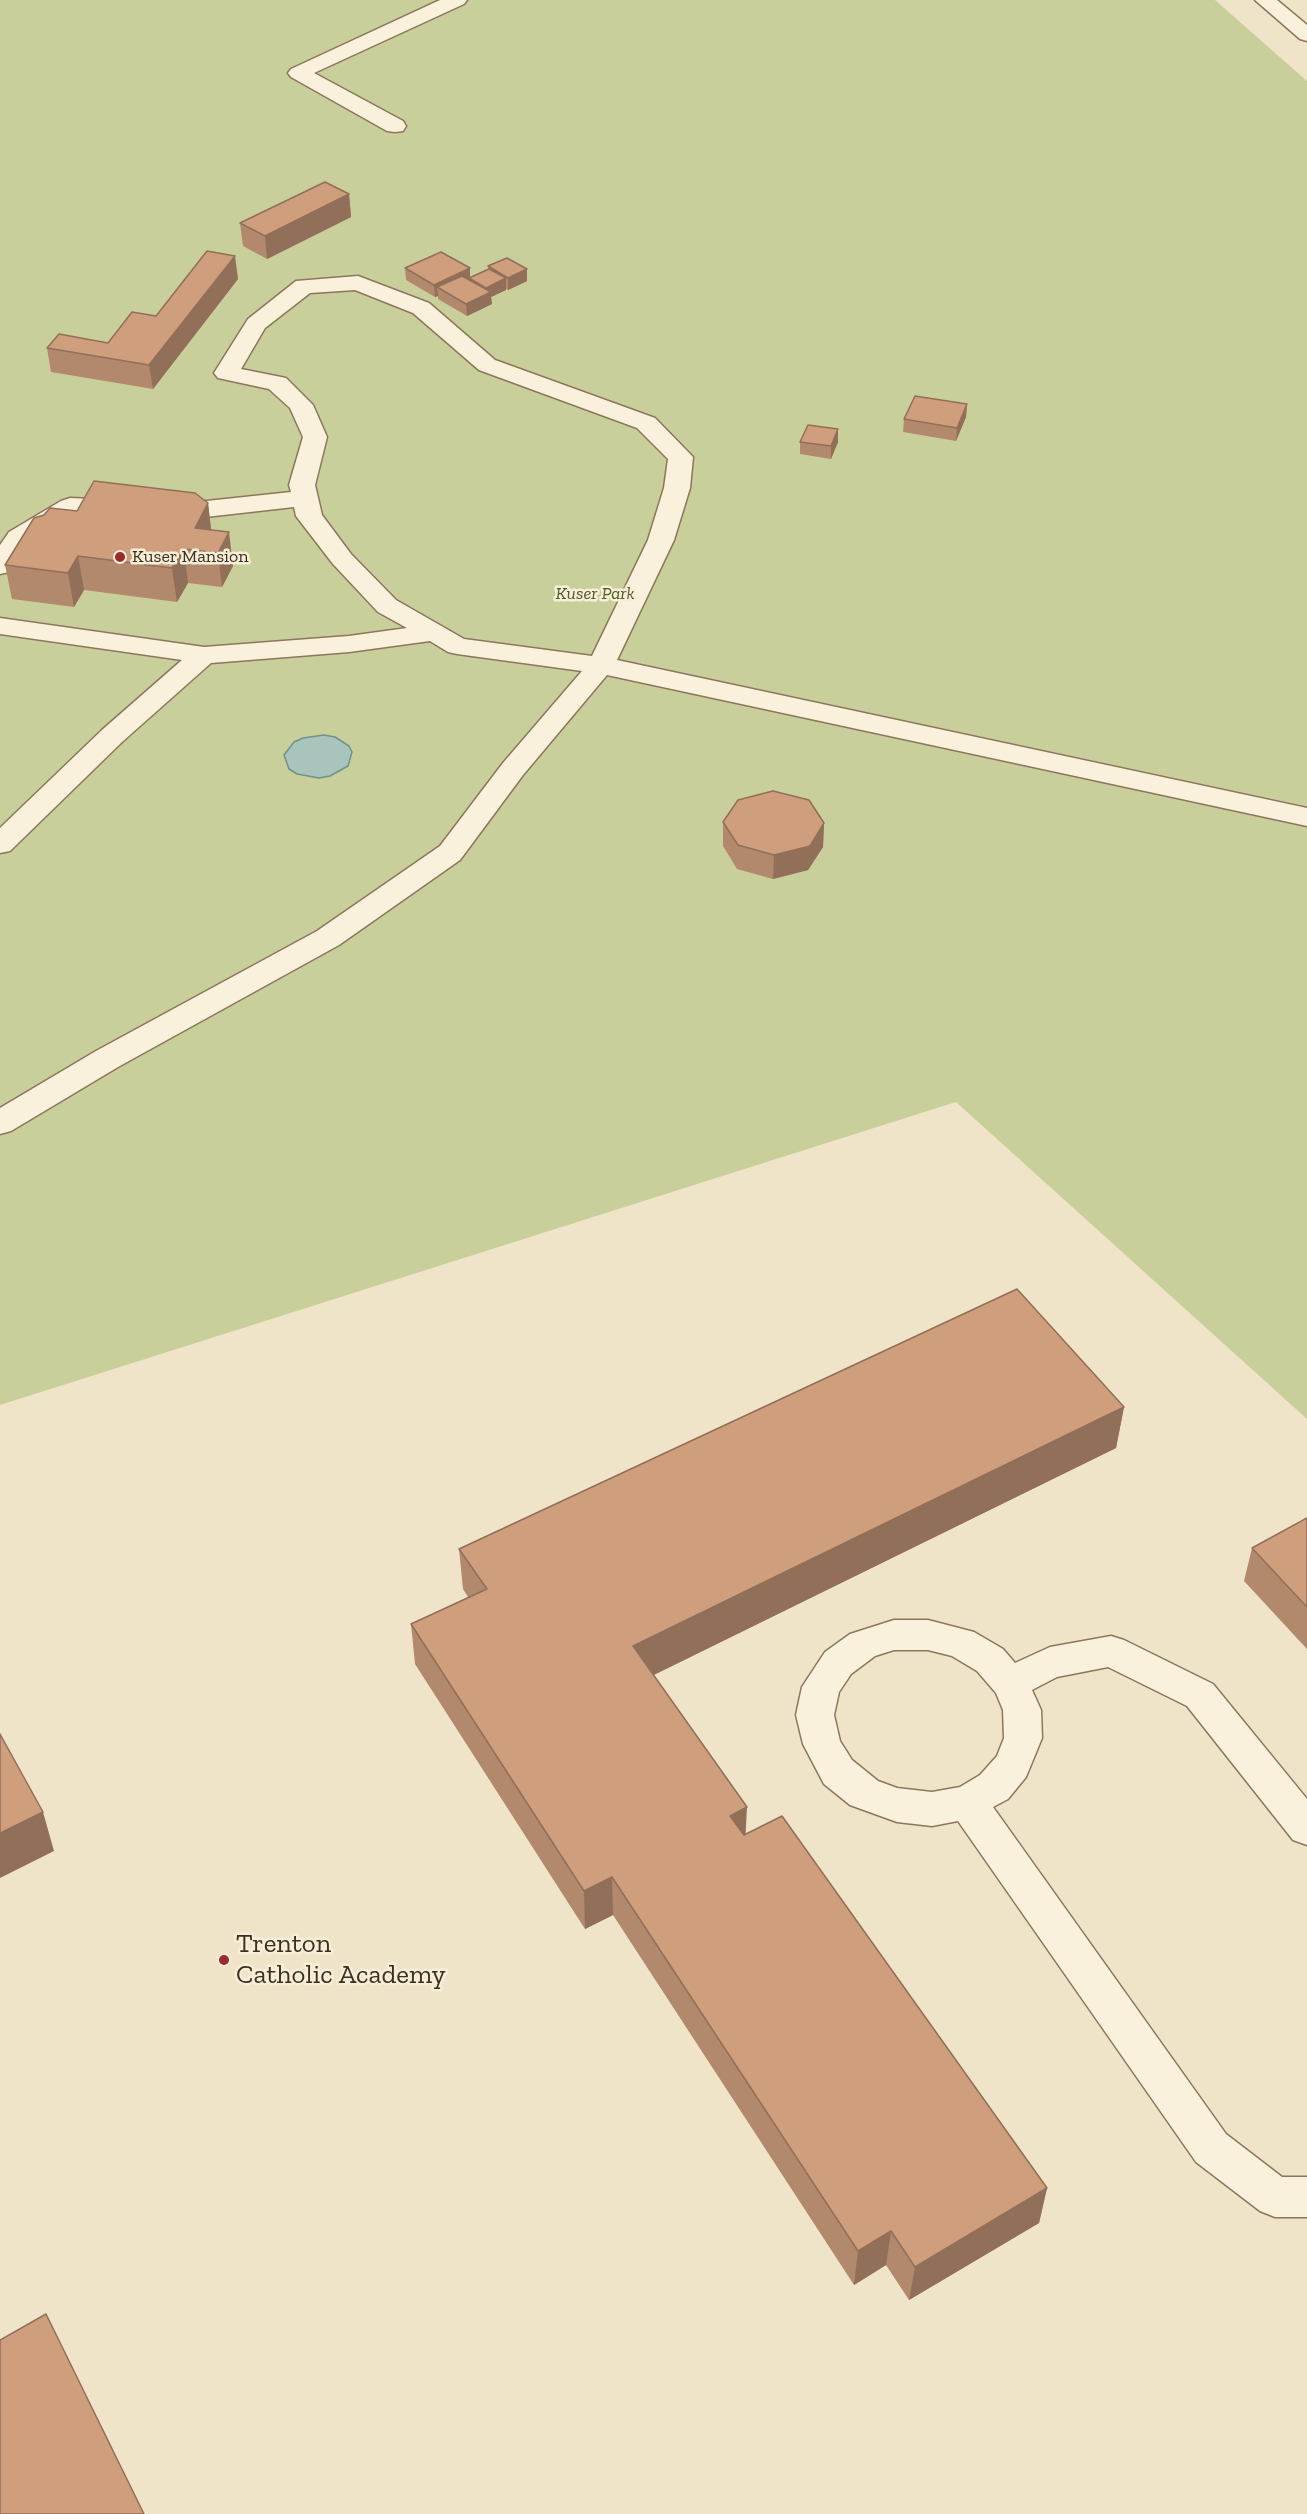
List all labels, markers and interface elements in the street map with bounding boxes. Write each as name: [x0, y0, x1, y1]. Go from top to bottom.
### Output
place label: Kuser Mansion: [132, 546, 249, 568]
marker: Kuser Mansion: [113, 550, 127, 564]
park label: Kuser Park: [555, 583, 635, 605]
place label: Trenton Catholic Academy: [236, 1928, 445, 1991]
marker: Trenton Catholic Academy: [217, 1953, 231, 1967]

